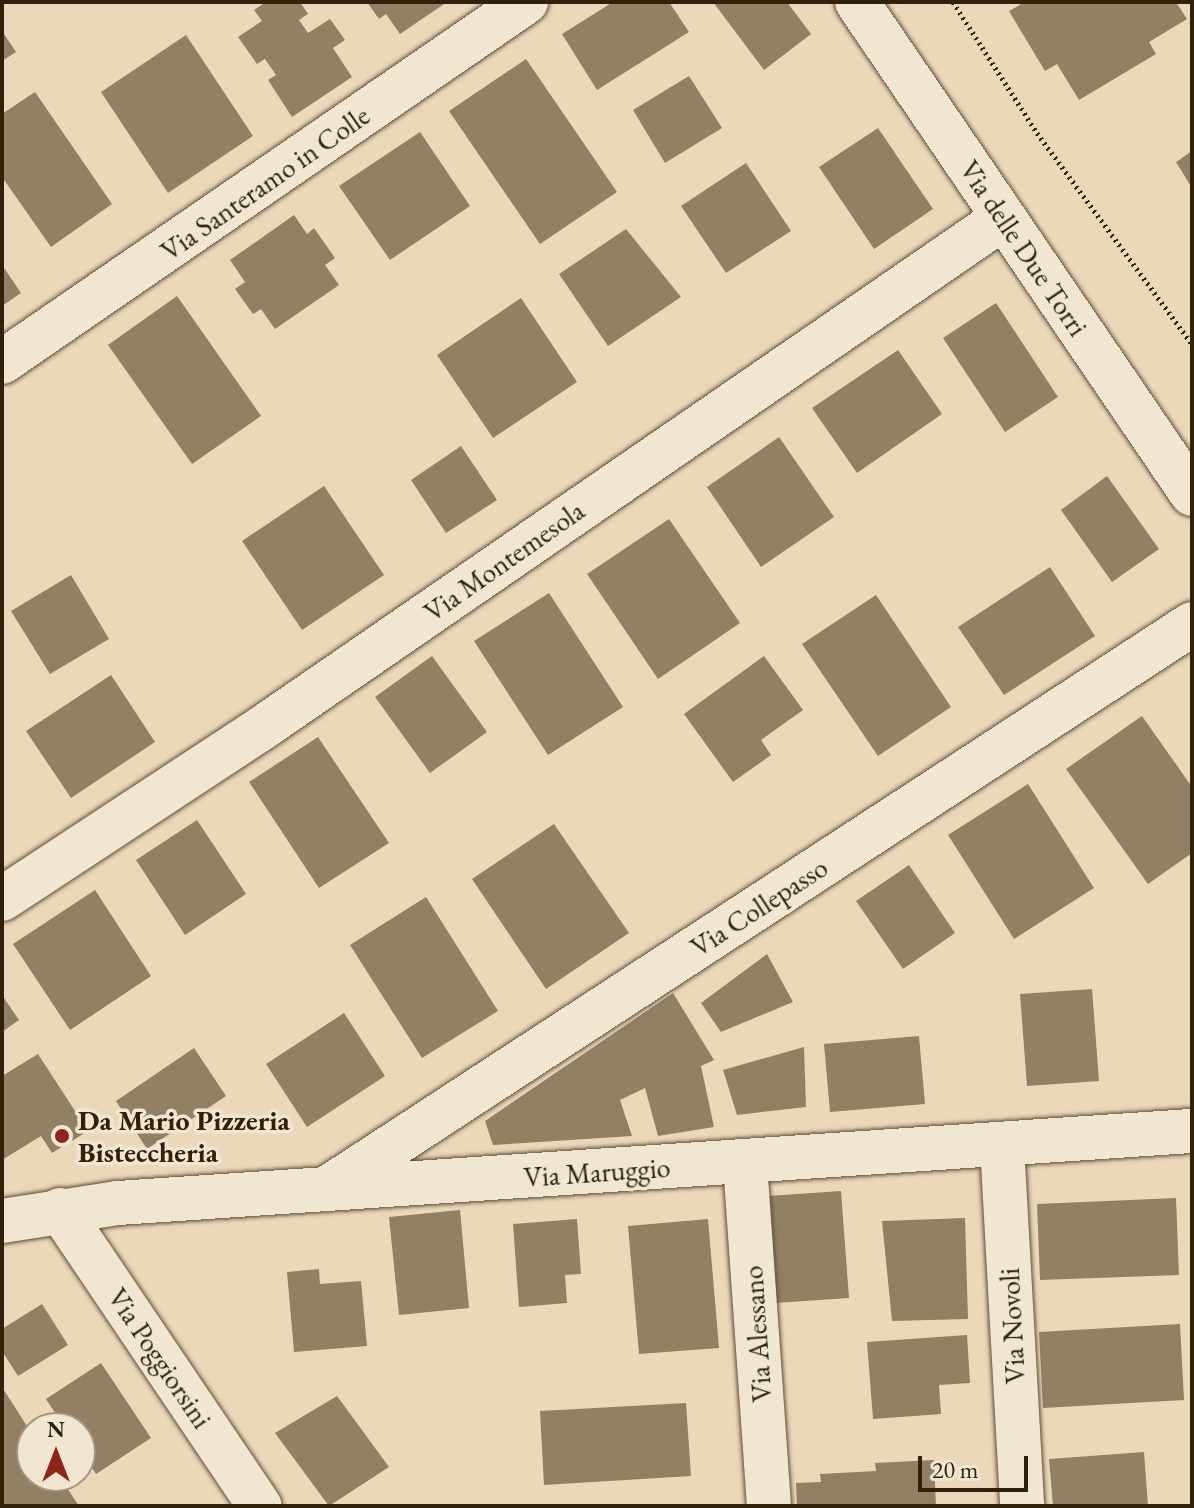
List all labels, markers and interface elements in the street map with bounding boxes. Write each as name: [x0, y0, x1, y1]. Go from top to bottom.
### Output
street label: Via Santeramo in Colle: [154, 98, 376, 268]
street label: Via delle Due Torri: [953, 154, 1095, 342]
street label: Via Montemesola: [417, 493, 591, 629]
street label: Via Collepasso: [684, 850, 834, 964]
place label: Da Mario Pizzeria Bisteccheria: [78, 1103, 290, 1169]
marker: Da Mario Pizzeria Bisteccheria: [53, 1127, 71, 1145]
street label: Via Maruggio: [523, 1150, 671, 1194]
street label: Via Alessano: [735, 1265, 779, 1403]
street label: Via Novoli: [992, 1267, 1032, 1385]
street label: Via Poggiorsini: [101, 1282, 219, 1434]
north arrow: [16, 1412, 96, 1492]
text: N: [47, 1415, 65, 1444]
scale bar: [922, 1440, 1032, 1490]
text: 20 m: [932, 1454, 979, 1485]

